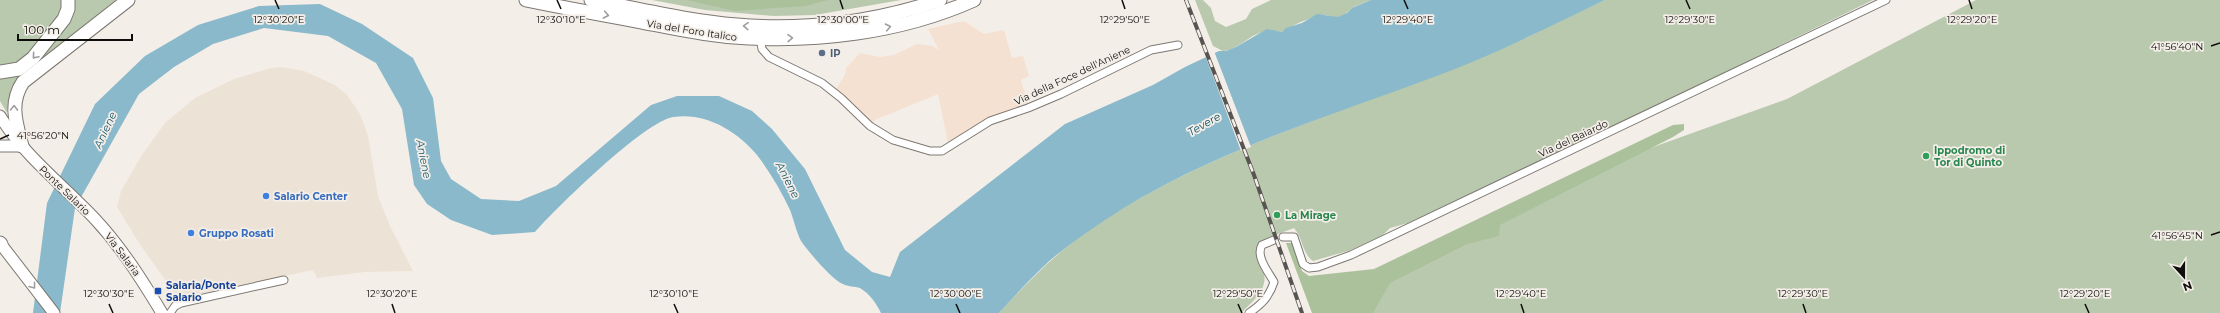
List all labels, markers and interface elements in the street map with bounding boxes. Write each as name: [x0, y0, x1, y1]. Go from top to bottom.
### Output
one-way arrow: [602, 11, 609, 19]
text: 12°30'20"E: [253, 13, 305, 26]
text: 12°30'10"E: [536, 13, 586, 26]
text: 12°30'00"E: [817, 13, 869, 26]
text: 12°29'50"E: [1100, 13, 1151, 26]
text: 12°29'40"E: [1383, 13, 1434, 26]
text: 12°29'30"E: [1665, 13, 1716, 26]
text: 12°29'20"E: [1947, 13, 1998, 26]
scale bar: [18, 16, 132, 42]
street label: Via del Foro Italico: [646, 17, 738, 44]
one-way arrow: [743, 21, 749, 30]
text: 100 m: [24, 22, 60, 37]
one-way arrow: [885, 24, 891, 32]
one-way arrow: [787, 34, 793, 43]
text: 41°56'40"N: [2151, 40, 2203, 53]
street label: Via della Foce dell'Aniene: [1012, 43, 1132, 108]
place label: IP: [830, 47, 841, 60]
marker: IP: [817, 48, 827, 58]
one-way arrow: [33, 52, 40, 59]
one-way arrow: [10, 105, 19, 111]
water label: Aniene: [90, 109, 120, 152]
water label: Tevere: [1185, 109, 1223, 139]
street label: Via del Baiardo: [1536, 117, 1610, 160]
text: 41°56'20"N: [17, 129, 69, 142]
water label: Aniene: [413, 138, 435, 180]
place label: Ippodromo di Tor di Quinto: [1934, 144, 2005, 169]
marker: Ippodromo di Tor di Quinto: [1921, 151, 1931, 161]
water label: Aniene: [772, 159, 803, 201]
street label: Ponte Salario: [36, 163, 93, 218]
place label: Salario Center: [274, 190, 348, 203]
marker: Salario Center: [261, 191, 271, 201]
place label: La Mirage: [1285, 209, 1336, 222]
marker: La Mirage: [1272, 210, 1282, 220]
place label: Gruppo Rosati: [199, 227, 274, 240]
marker: Gruppo Rosati: [186, 228, 196, 238]
text: 41°56'45"N: [2151, 229, 2203, 242]
street label: Via Salaria: [102, 230, 143, 279]
north arrow: [2164, 257, 2204, 297]
text: N: [2181, 278, 2194, 294]
place label: Salaria/Ponte Salario: [166, 279, 236, 304]
one-way arrow: [29, 282, 36, 289]
marker: Salaria/Ponte Salario: [153, 286, 163, 296]
text: 12°30'30"E: [84, 287, 135, 300]
text: 12°30'20"E: [366, 287, 418, 300]
text: 12°30'10"E: [649, 287, 699, 300]
text: 12°30'00"E: [930, 287, 982, 300]
text: 12°29'50"E: [1213, 287, 1264, 300]
text: 12°29'40"E: [1496, 287, 1547, 300]
text: 12°29'30"E: [1778, 287, 1829, 300]
text: 12°29'20"E: [2060, 287, 2111, 300]

